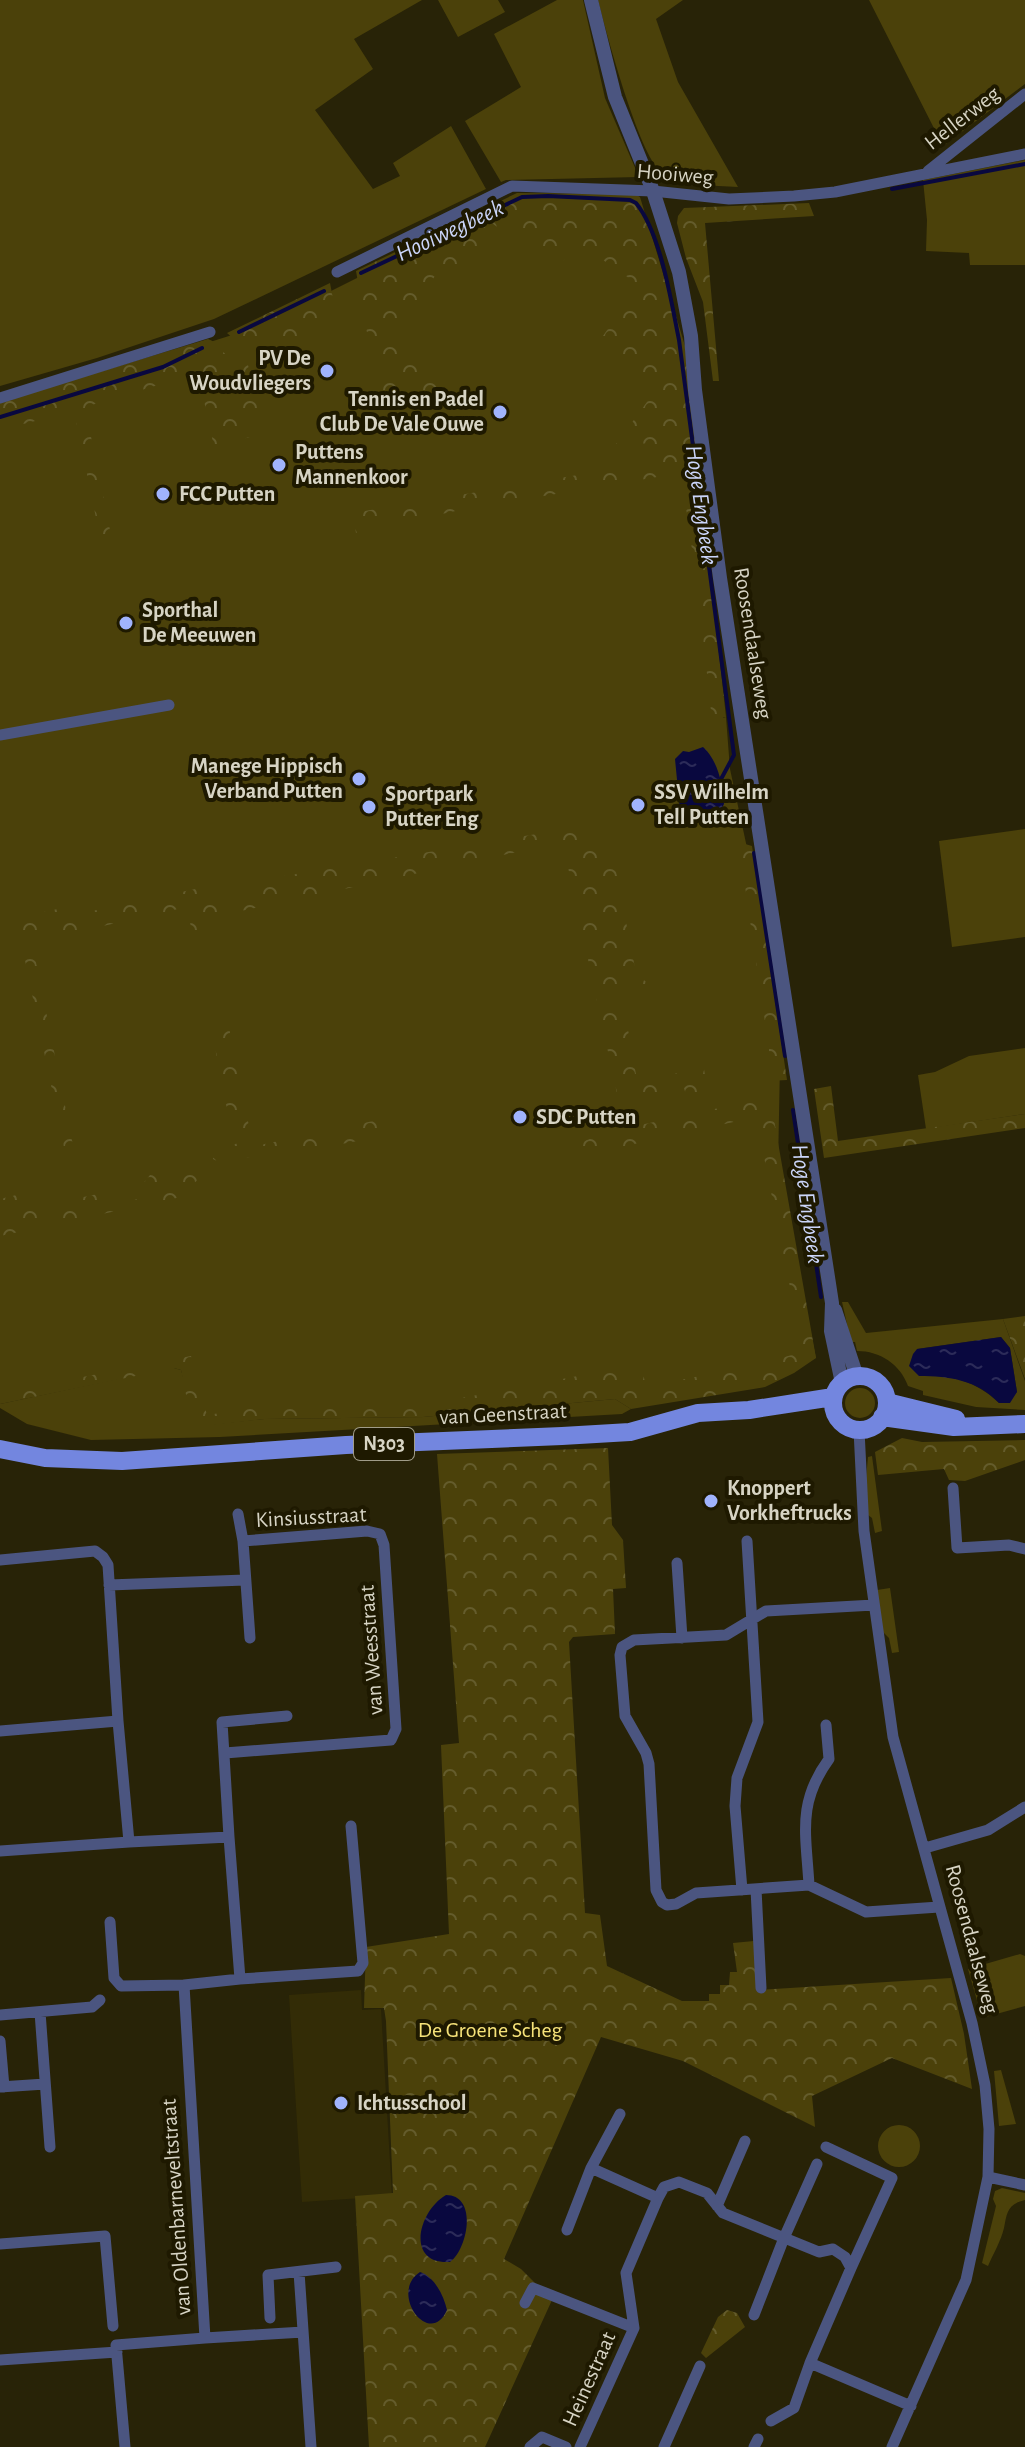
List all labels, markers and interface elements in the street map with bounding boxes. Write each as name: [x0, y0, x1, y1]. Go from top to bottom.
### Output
street label: Hellerweg: [920, 82, 1004, 154]
street label: Hooiweg: [636, 160, 714, 188]
water label: Hooiwegbeek: [393, 196, 507, 266]
place label: PV De Woudvliegers: [189, 347, 311, 394]
marker: PV De Woudvliegers: [318, 362, 336, 380]
place label: Tennis en Padel Club De Vale Ouwe: [320, 388, 484, 435]
marker: Tennis en Padel Club De Vale Ouwe: [491, 403, 509, 421]
place label: Puttens Mannenkoor: [295, 441, 408, 488]
water label: Hoge Engbeek: [681, 444, 721, 566]
marker: Puttens Mannenkoor: [270, 456, 288, 474]
place label: FCC Putten: [179, 483, 275, 505]
marker: FCC Putten: [154, 485, 172, 503]
street label: Roosendaalseweg: [730, 566, 776, 721]
place label: Sporthal De Meeuwen: [142, 599, 256, 646]
marker: Sporthal De Meeuwen: [117, 614, 135, 632]
place label: Manege Hippisch Verband Putten: [191, 755, 343, 802]
marker: Manege Hippisch Verband Putten: [350, 770, 368, 788]
place label: SSV Wilhelm Tell Putten: [654, 781, 769, 828]
place label: Sportpark Putter Eng: [385, 783, 479, 830]
marker: SSV Wilhelm Tell Putten: [629, 796, 647, 814]
marker: Sportpark Putter Eng: [360, 798, 378, 816]
place label: SDC Putten: [536, 1106, 636, 1128]
marker: SDC Putten: [511, 1108, 529, 1126]
water label: Hoge Engbeek: [787, 1143, 827, 1265]
street label: van Geenstraat: [439, 1400, 567, 1428]
road number: N303: [354, 1428, 414, 1460]
place label: Knoppert Vorkheftrucks: [727, 1477, 852, 1524]
marker: Knoppert Vorkheftrucks: [702, 1492, 720, 1510]
street label: Kinsiusstraat: [255, 1503, 367, 1531]
street label: van Weesstraat: [355, 1584, 387, 1716]
street label: Roosendaalseweg: [942, 1862, 1003, 2016]
park label: De Groene Scheg: [418, 2019, 562, 2041]
place label: Ichtusschool: [357, 2092, 467, 2114]
marker: Ichtusschool: [332, 2094, 350, 2112]
street label: van Oldenbarneveltstraat: [157, 2098, 195, 2316]
street label: Heinestraat: [558, 2328, 620, 2430]

